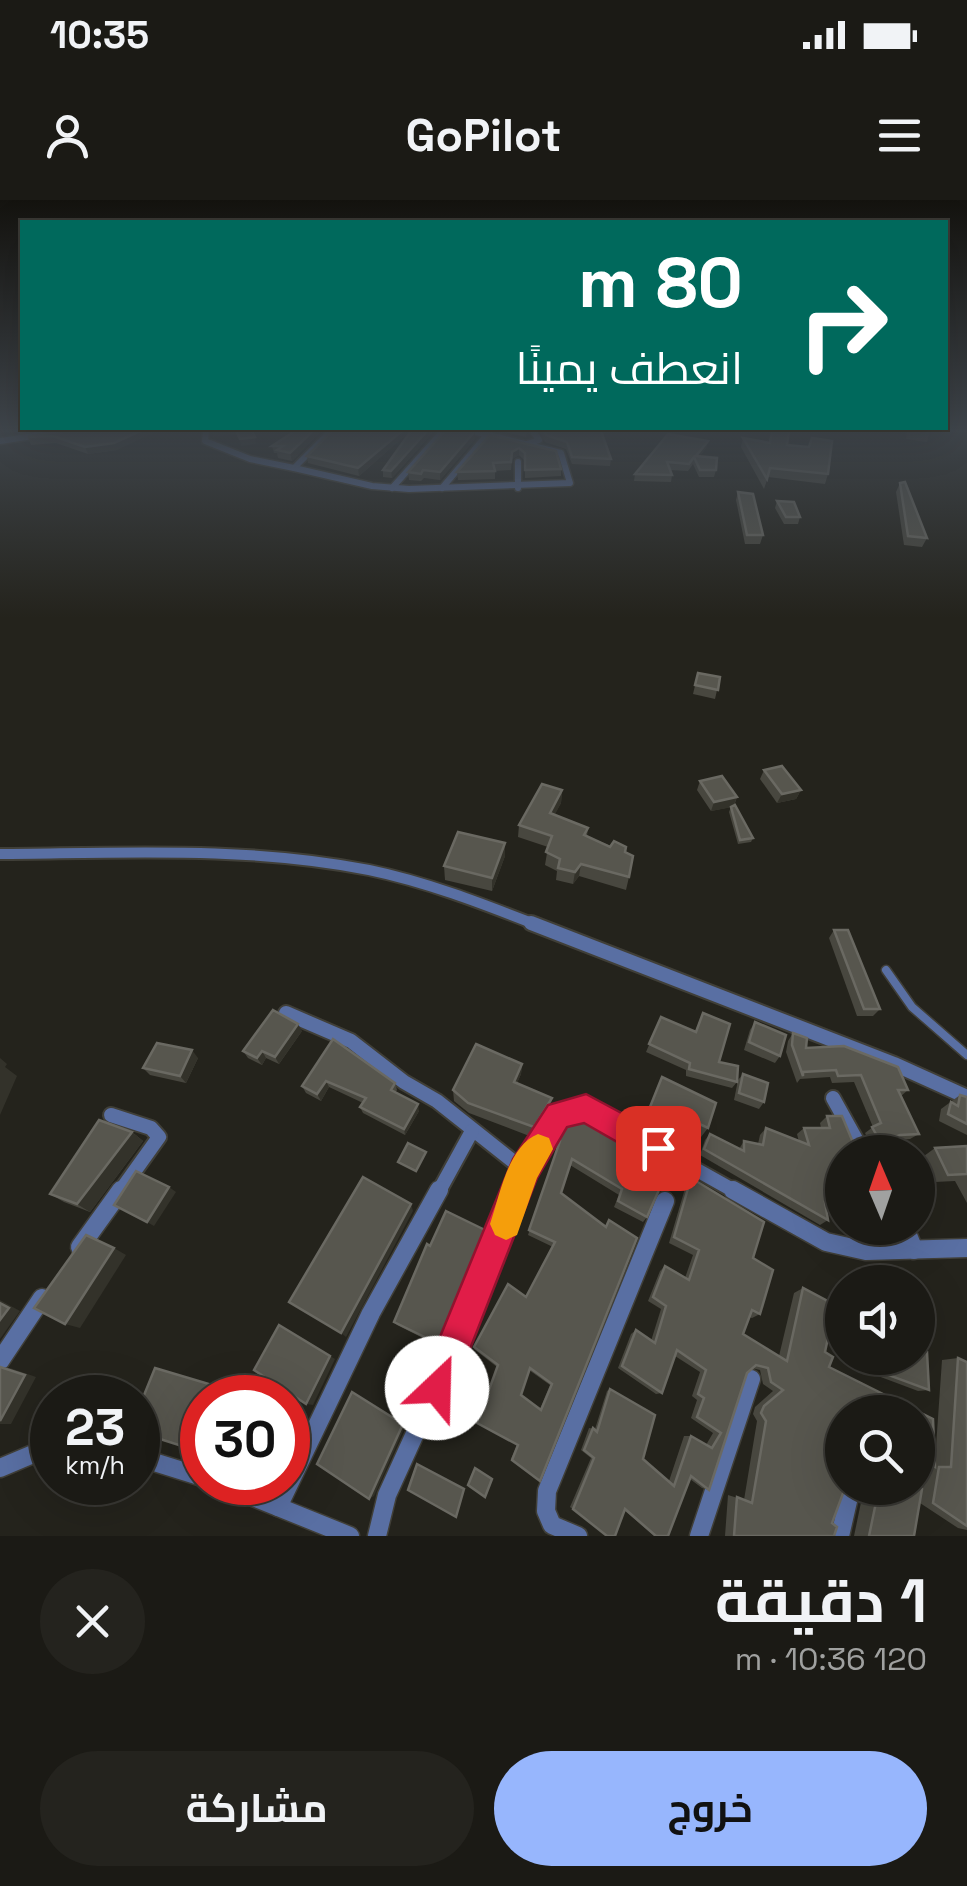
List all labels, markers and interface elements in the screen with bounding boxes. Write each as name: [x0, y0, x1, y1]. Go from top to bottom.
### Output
text: 10:35: [50, 11, 149, 59]
text: GoPilot: [406, 107, 561, 164]
icon: person: [40, 108, 95, 163]
icon: menu: [872, 108, 927, 163]
text: 80 m: [578, 238, 743, 327]
icon: right: [778, 260, 908, 390]
text: انعطف يمينًا: [515, 340, 743, 397]
pin: [616, 1106, 701, 1191]
icon: arrive: [631, 1121, 686, 1176]
north arrow: [825, 1135, 935, 1245]
map controls: [825, 1135, 935, 1505]
button: sound: [825, 1265, 935, 1375]
position arrow: [385, 1336, 489, 1440]
speed limit sign: 30: [180, 1375, 310, 1505]
button: search: [825, 1395, 935, 1505]
text: 23: [65, 1396, 125, 1460]
text: km/h: [65, 1449, 125, 1481]
text: 1 دقيقة: [715, 1563, 927, 1640]
button: close: [40, 1569, 145, 1674]
text: 120 m · 10:36: [735, 1639, 927, 1679]
button: مشاركة: [40, 1751, 474, 1866]
button: خروج: [494, 1751, 927, 1866]

